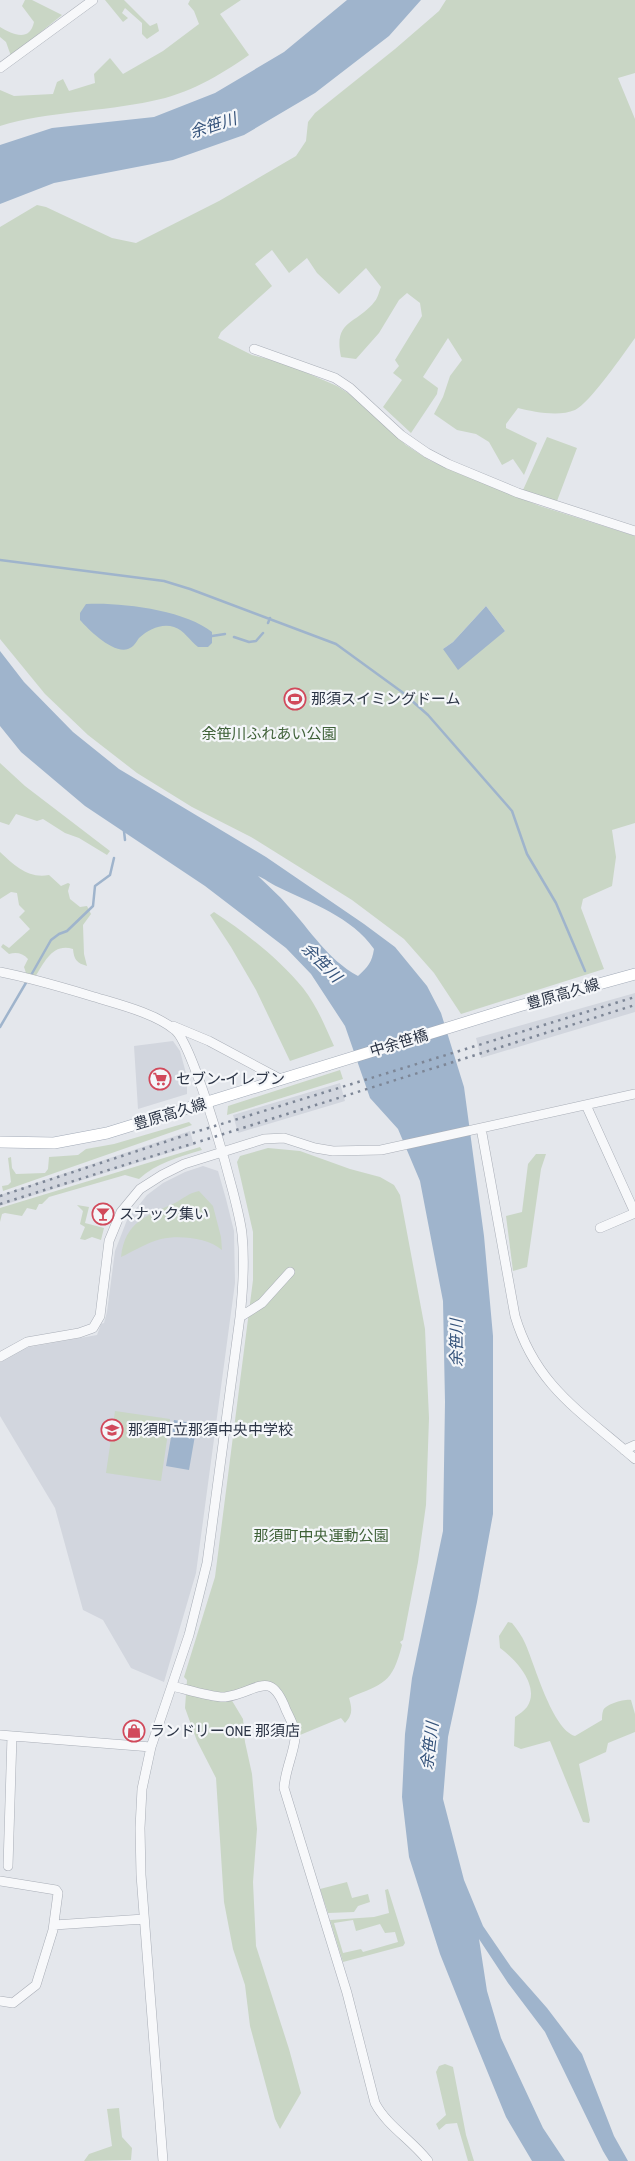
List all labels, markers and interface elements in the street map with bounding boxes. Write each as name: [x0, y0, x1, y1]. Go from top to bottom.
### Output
water label: 余笹川: [187, 107, 241, 143]
sports icon: 那須スイミングドーム: [283, 687, 307, 711]
place label: 那須スイミングドーム: [311, 688, 461, 709]
park label: 余笹川ふれあい公園: [201, 723, 337, 744]
water label: 余笹川: [297, 937, 348, 988]
street label: 豊原高久線: [524, 973, 602, 1014]
street label: 中余笹橋: [367, 1024, 431, 1061]
supermarket icon: セブン-イレブン: [148, 1067, 172, 1091]
place label: セブン-イレブン: [176, 1068, 285, 1089]
street label: 豊原高久線: [131, 1093, 209, 1135]
bar icon: スナック集い: [91, 1202, 115, 1226]
place label: スナック集い: [119, 1203, 209, 1224]
water label: 余笹川: [445, 1317, 467, 1367]
school or university icon: 那須町立那須中央中学校: [100, 1418, 124, 1442]
place label: 那須町立那須中央中学校: [128, 1419, 293, 1440]
park label: 那須町中央運動公園: [253, 1525, 389, 1546]
shop icon: ランドリーONE 那須店: [122, 1719, 146, 1743]
water label: 余笹川: [415, 1719, 443, 1771]
place label: ランドリーONE 那須店: [150, 1720, 300, 1741]

